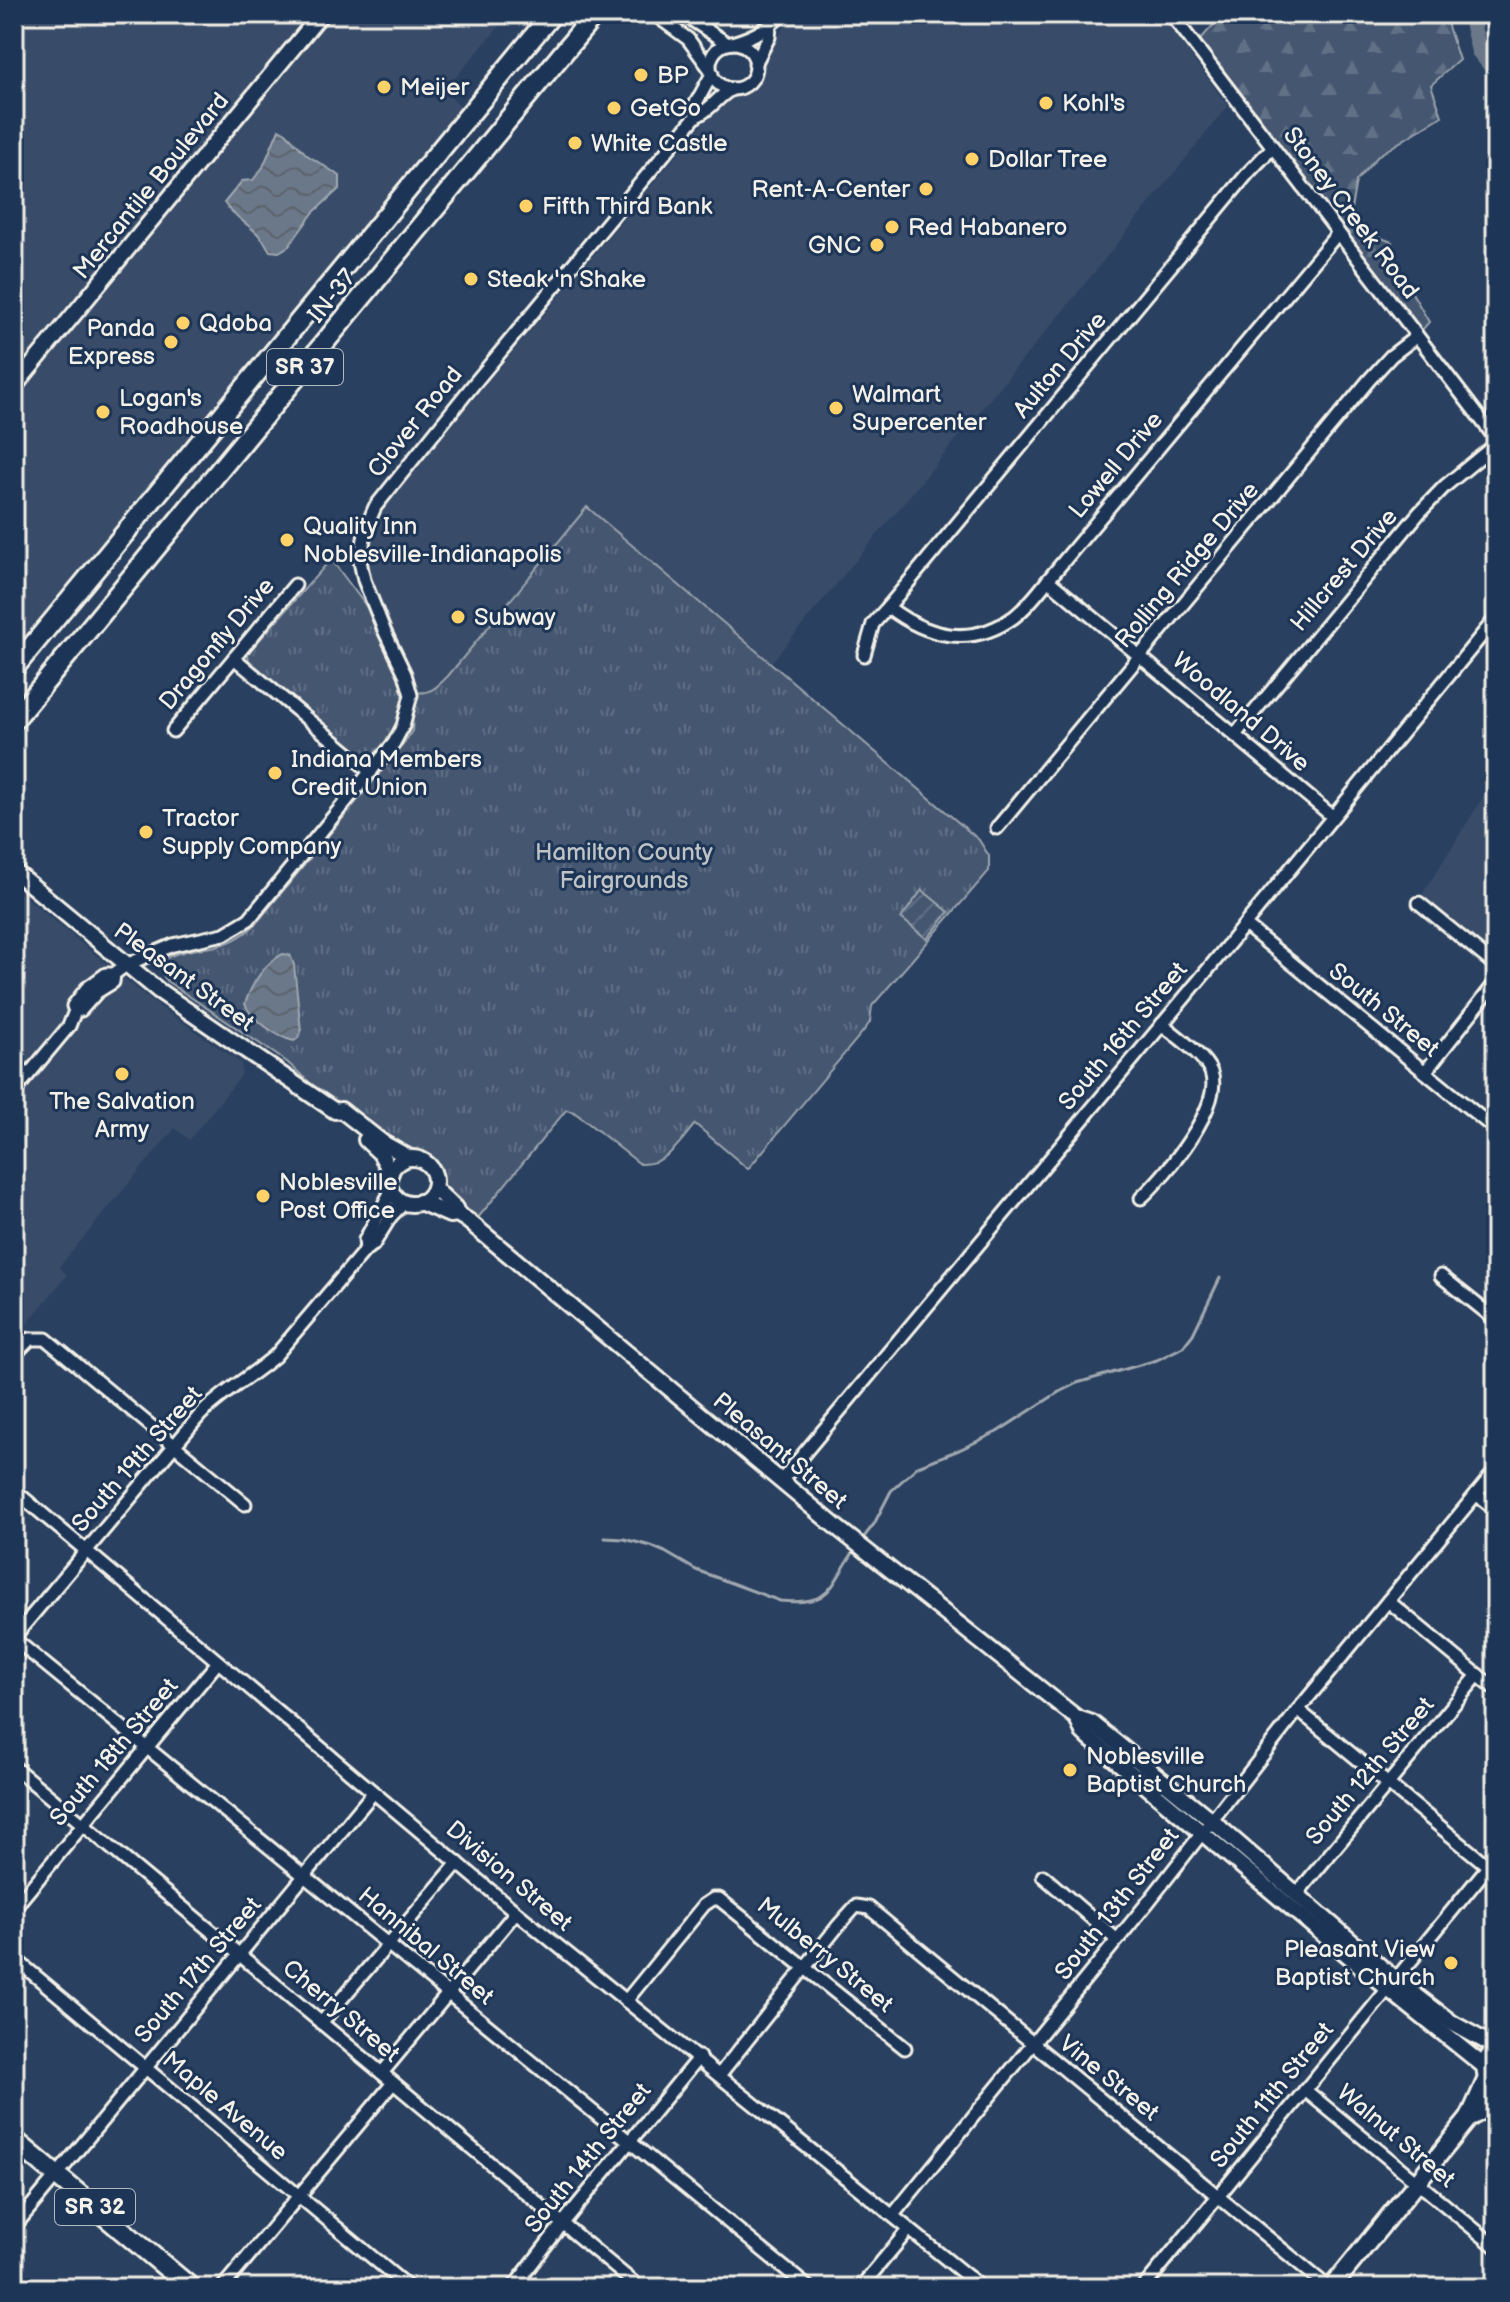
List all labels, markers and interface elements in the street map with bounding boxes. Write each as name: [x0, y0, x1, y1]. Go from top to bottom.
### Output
place label: BP: [657, 61, 689, 90]
marker: BP: [632, 66, 650, 84]
place label: Meijer: [400, 73, 470, 102]
marker: Meijer: [375, 78, 393, 96]
street label: Mercantile Boulevard: [67, 87, 235, 285]
place label: Kohl's: [1062, 89, 1125, 118]
place label: GetGo: [630, 94, 701, 123]
marker: Kohl's: [1037, 94, 1055, 112]
marker: GetGo: [605, 99, 623, 117]
street label: Stoney Creek Road: [1277, 121, 1425, 305]
place label: White Castle: [591, 129, 728, 158]
marker: White Castle: [566, 134, 584, 152]
place label: Dollar Tree: [988, 145, 1107, 174]
marker: Dollar Tree: [963, 150, 981, 168]
place label: Rent-A-Center: [751, 175, 910, 204]
marker: Rent-A-Center: [917, 180, 935, 198]
place label: Fifth Third Bank: [542, 192, 712, 221]
marker: Fifth Third Bank: [517, 197, 535, 215]
place label: Red Habanero: [908, 213, 1067, 242]
marker: Red Habanero: [883, 218, 901, 236]
place label: GNC: [808, 231, 861, 260]
marker: GNC: [868, 236, 886, 254]
street label: IN-37: [302, 263, 363, 329]
place label: Steak 'n Shake: [487, 265, 646, 294]
marker: Steak 'n Shake: [462, 270, 480, 288]
street label: Aulton Drive: [1007, 306, 1113, 424]
place label: Qdoba: [199, 309, 272, 338]
place label: Panda Express: [68, 314, 155, 371]
marker: Qdoba: [174, 314, 192, 332]
marker: Panda Express: [162, 333, 180, 351]
road number: SR 37: [267, 349, 343, 385]
street label: Clover Road: [361, 361, 469, 483]
place label: Walmart Supercenter: [852, 380, 987, 437]
place label: Logan's Roadhouse: [119, 384, 243, 441]
marker: Walmart Supercenter: [827, 399, 845, 417]
marker: Logan's Roadhouse: [94, 403, 112, 421]
street label: Lowell Drive: [1063, 406, 1169, 524]
street label: Rolling Ridge Drive: [1109, 476, 1265, 654]
street label: Hillcrest Drive: [1284, 503, 1404, 637]
place label: Quality Inn Noblesville-Indianapolis: [303, 512, 562, 569]
marker: Quality Inn Noblesville-Indianapolis: [278, 531, 296, 549]
street label: Dragonfly Drive: [153, 572, 281, 716]
place label: Subway: [474, 603, 556, 632]
marker: Subway: [449, 608, 467, 626]
street label: Woodland Drive: [1166, 646, 1316, 778]
place label: Indiana Members Credit Union: [291, 745, 482, 802]
marker: Indiana Members Credit Union: [266, 764, 284, 782]
place label: Tractor Supply Company: [162, 804, 341, 861]
marker: Tractor Supply Company: [137, 823, 155, 841]
park label: Hamilton County Fairgrounds: [535, 838, 713, 895]
street label: Pleasant Street: [108, 916, 260, 1038]
street label: South 16th Street: [1052, 955, 1194, 1116]
street label: South Street: [1323, 957, 1446, 1064]
marker: The Salvation Army: [113, 1065, 131, 1083]
place label: The Salvation Army: [49, 1087, 195, 1144]
place label: Noblesville Post Office: [279, 1168, 397, 1225]
marker: Noblesville Post Office: [254, 1187, 272, 1205]
street label: South 19th Street: [66, 1380, 209, 1538]
street label: Pleasant Street: [707, 1386, 854, 1516]
street label: South 18th Street: [44, 1672, 185, 1832]
street label: South 12th Street: [1300, 1691, 1441, 1851]
place label: Noblesville Baptist Church: [1086, 1742, 1246, 1799]
marker: Noblesville Baptist Church: [1061, 1761, 1079, 1779]
street label: Division Street: [440, 1815, 579, 1938]
street label: South 13th Street: [1049, 1822, 1186, 1986]
street label: Hannibal Street: [352, 1881, 500, 2012]
street label: South 17th Street: [128, 1890, 268, 2049]
street label: Mulberry Street: [751, 1891, 899, 2019]
place label: Pleasant View Baptist Church: [1275, 1935, 1435, 1992]
street label: Cherry Street: [276, 1954, 406, 2069]
marker: Pleasant View Baptist Church: [1442, 1954, 1460, 1972]
street label: South 11th Street: [1204, 2016, 1340, 2174]
street label: Vine Street: [1053, 2029, 1165, 2127]
street label: Maple Avenue: [156, 2045, 294, 2167]
street label: South 14th Street: [519, 2077, 658, 2239]
street label: Walnut Street: [1331, 2078, 1462, 2194]
road number: SR 32: [55, 2189, 135, 2225]

